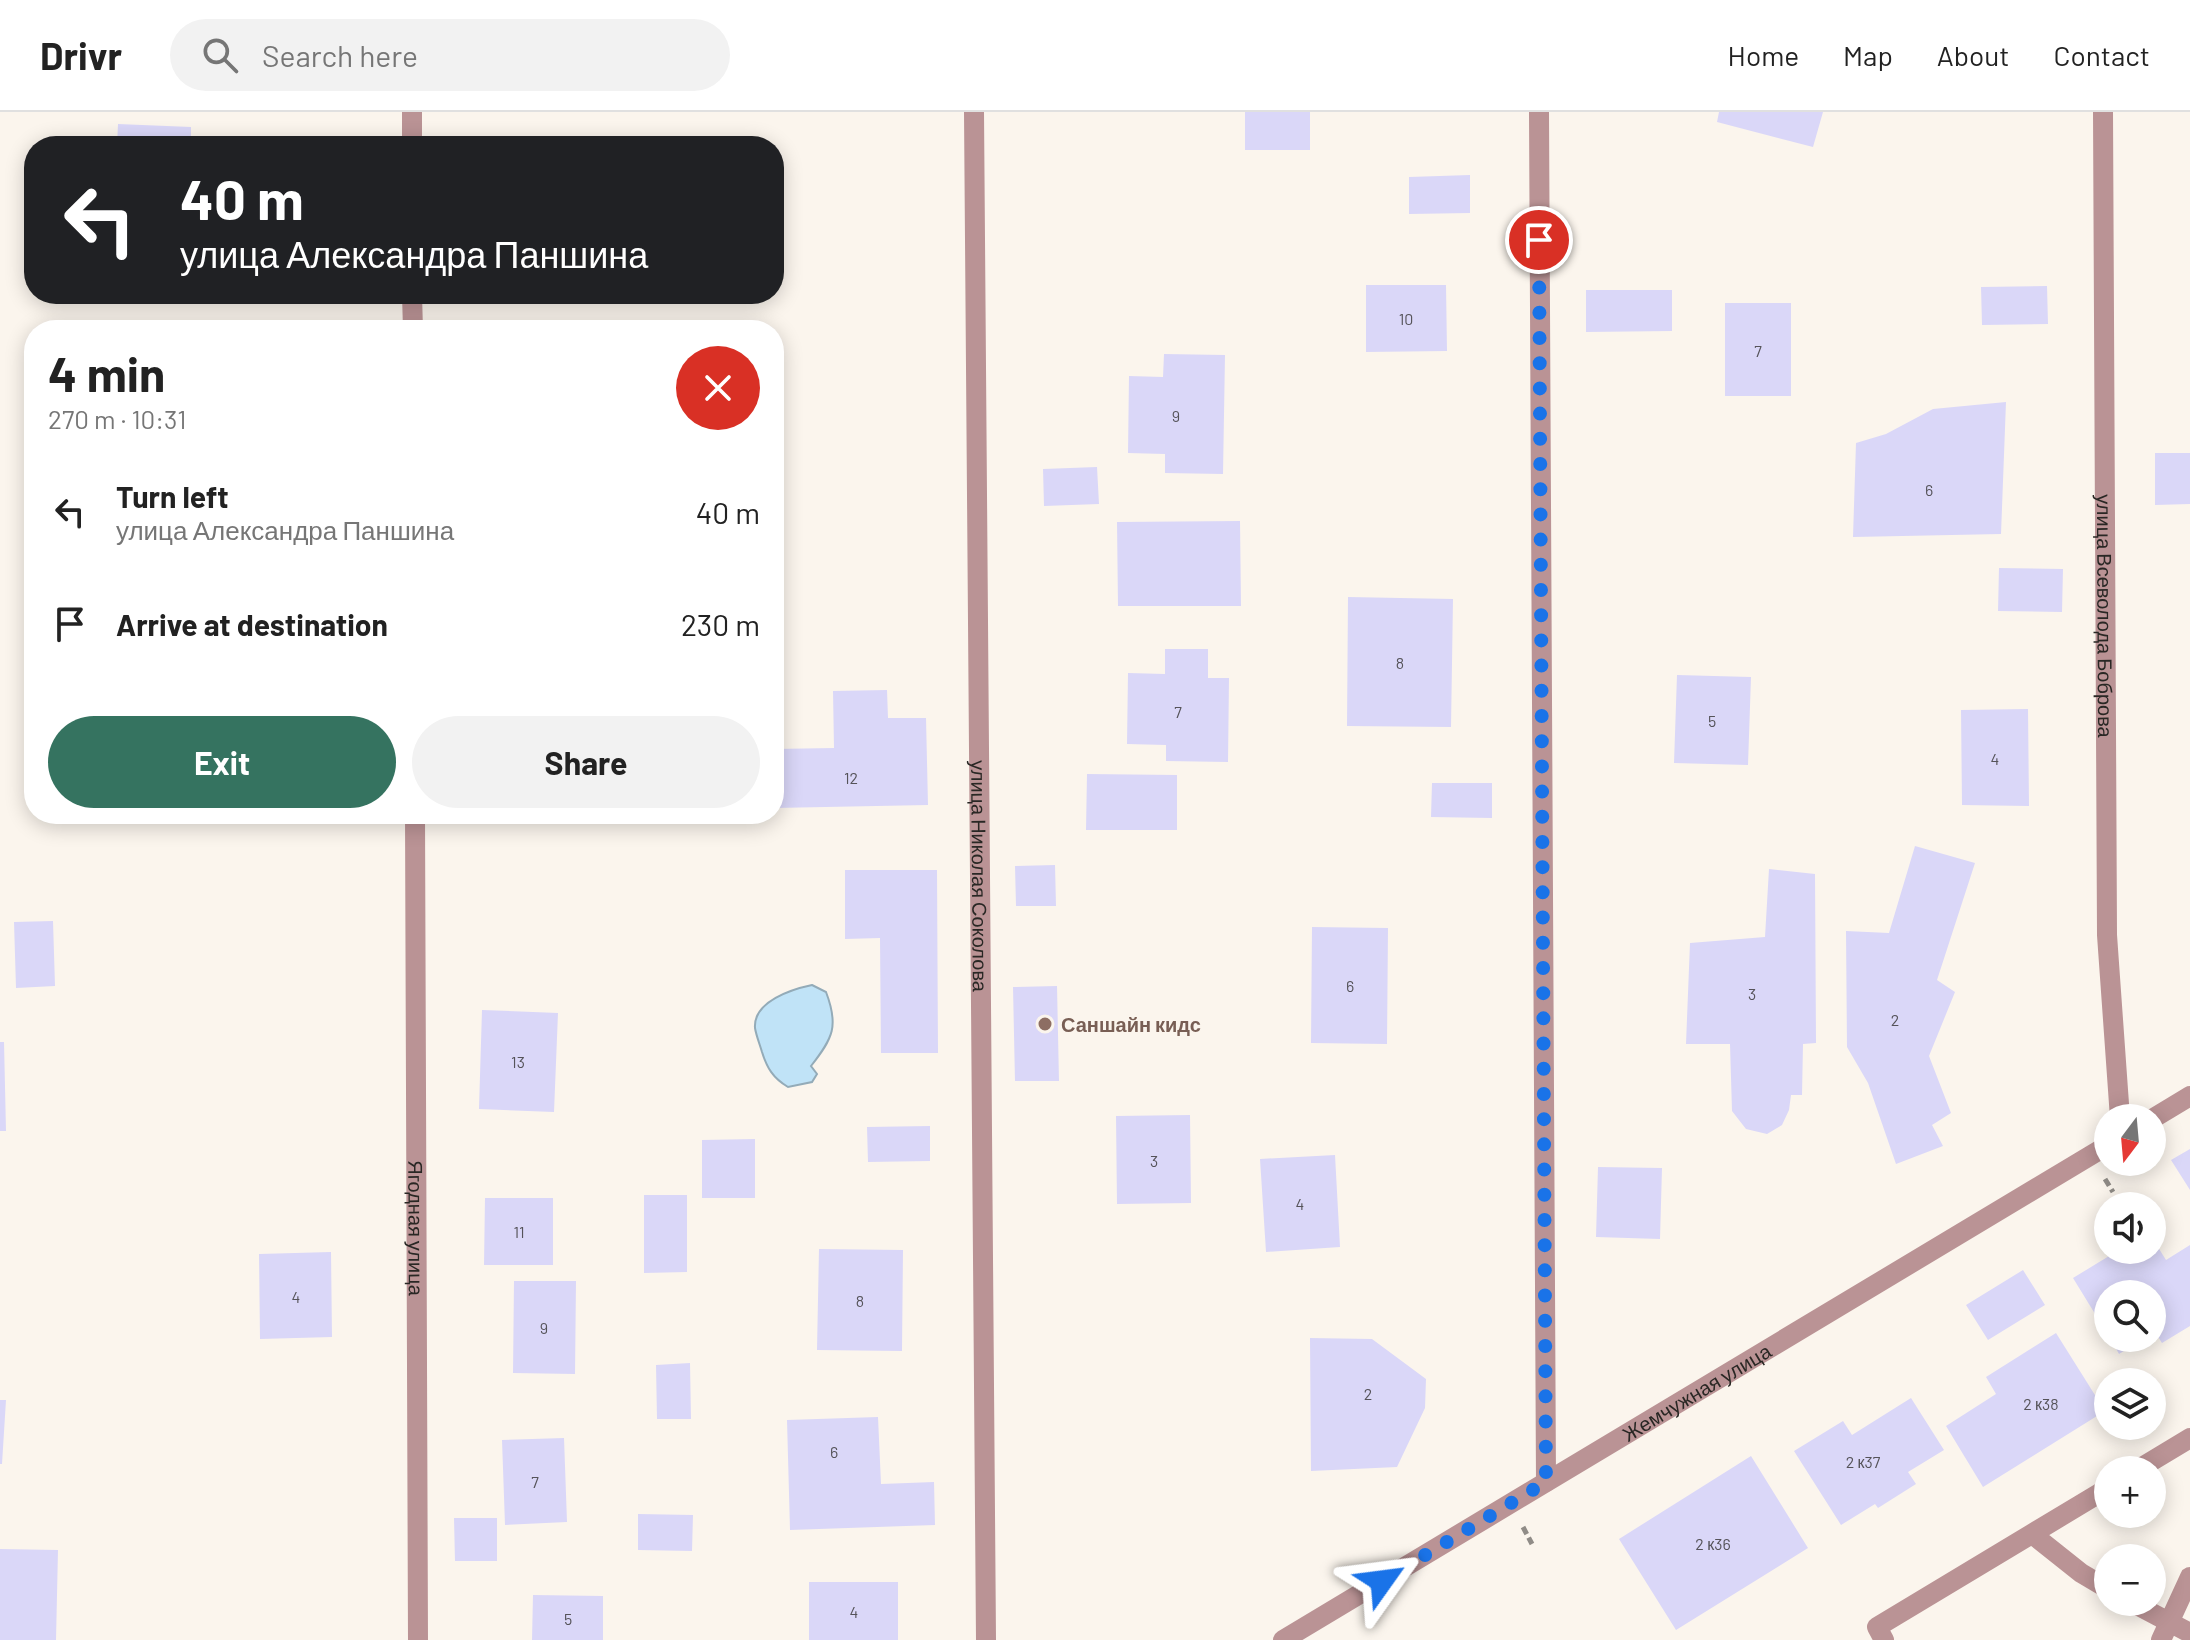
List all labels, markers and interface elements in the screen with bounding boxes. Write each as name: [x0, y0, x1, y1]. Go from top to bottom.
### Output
search box: [170, 19, 730, 91]
text: Drivr: [40, 32, 122, 78]
icon: search: [198, 33, 242, 77]
text: Search here: [262, 37, 418, 73]
text: Home: [1728, 38, 1799, 72]
text: Map: [1843, 38, 1893, 72]
text: About: [1937, 38, 2009, 72]
text: Contact: [2053, 38, 2150, 72]
text: 40 m: [180, 164, 304, 231]
icon: left: [48, 168, 152, 272]
pin: [1505, 206, 1573, 274]
icon: arrive: [1517, 218, 1561, 262]
text: улица Александра Паншина: [180, 232, 648, 275]
house number: 10: [1399, 309, 1413, 328]
house number: 7: [1754, 341, 1762, 360]
text: 4 min: [48, 344, 165, 402]
button: close: [676, 346, 760, 430]
text: 270 m · 10:31: [48, 403, 186, 434]
house number: 9: [1172, 406, 1180, 425]
text: Turn left: [116, 478, 229, 514]
house number: 6: [1925, 480, 1933, 499]
icon: left: [48, 490, 92, 534]
text: 40 m: [696, 494, 760, 530]
street label: улица Всеволода Боброва: [2093, 494, 2118, 739]
text: улица Александра Паншина: [116, 514, 454, 545]
icon: arrive: [48, 602, 92, 646]
text: Arrive at destination: [116, 606, 388, 642]
text: 230 m: [681, 606, 760, 642]
house number: 8: [1396, 653, 1404, 672]
house number: 7: [1174, 702, 1182, 721]
house number: 5: [1708, 711, 1716, 730]
button: Exit: [48, 716, 396, 808]
button: Share: [412, 716, 760, 808]
house number: 4: [1991, 749, 1999, 768]
street label: улица Николая Соколова: [967, 760, 993, 993]
house number: 12: [844, 768, 858, 787]
house number: 6: [1346, 976, 1354, 995]
house number: 3: [1748, 984, 1756, 1003]
house number: 2: [1891, 1010, 1899, 1029]
place label: Саншайн кидс: [1061, 1012, 1201, 1036]
marker: Саншайн кидс: [1036, 1015, 1054, 1033]
house number: 13: [511, 1052, 525, 1071]
north arrow: [2094, 1104, 2166, 1176]
map controls: [2094, 1104, 2166, 1616]
house number: 3: [1150, 1151, 1158, 1170]
street label: Ягодная улица: [404, 1160, 429, 1297]
button: sound: [2094, 1192, 2166, 1264]
house number: 4: [1296, 1194, 1304, 1213]
house number: 11: [513, 1222, 525, 1241]
button: search: [2094, 1280, 2166, 1352]
house number: 4: [292, 1287, 300, 1306]
house number: 8: [856, 1291, 864, 1310]
house number: 9: [540, 1318, 548, 1337]
street label: Жемчужная улица: [1618, 1338, 1776, 1446]
button: layers: [2094, 1368, 2166, 1440]
house number: 2: [1364, 1384, 1372, 1403]
house number: 2 к38: [2023, 1394, 2059, 1413]
house number: 6: [830, 1442, 838, 1461]
house number: 2 к37: [1846, 1452, 1881, 1471]
button: +: [2094, 1456, 2166, 1528]
house number: 7: [531, 1472, 539, 1491]
house number: 2 к36: [1695, 1534, 1731, 1553]
position arrow: [1340, 1539, 1424, 1623]
button: −: [2094, 1544, 2166, 1616]
house number: 4: [850, 1602, 858, 1621]
house number: 5: [564, 1609, 572, 1628]

